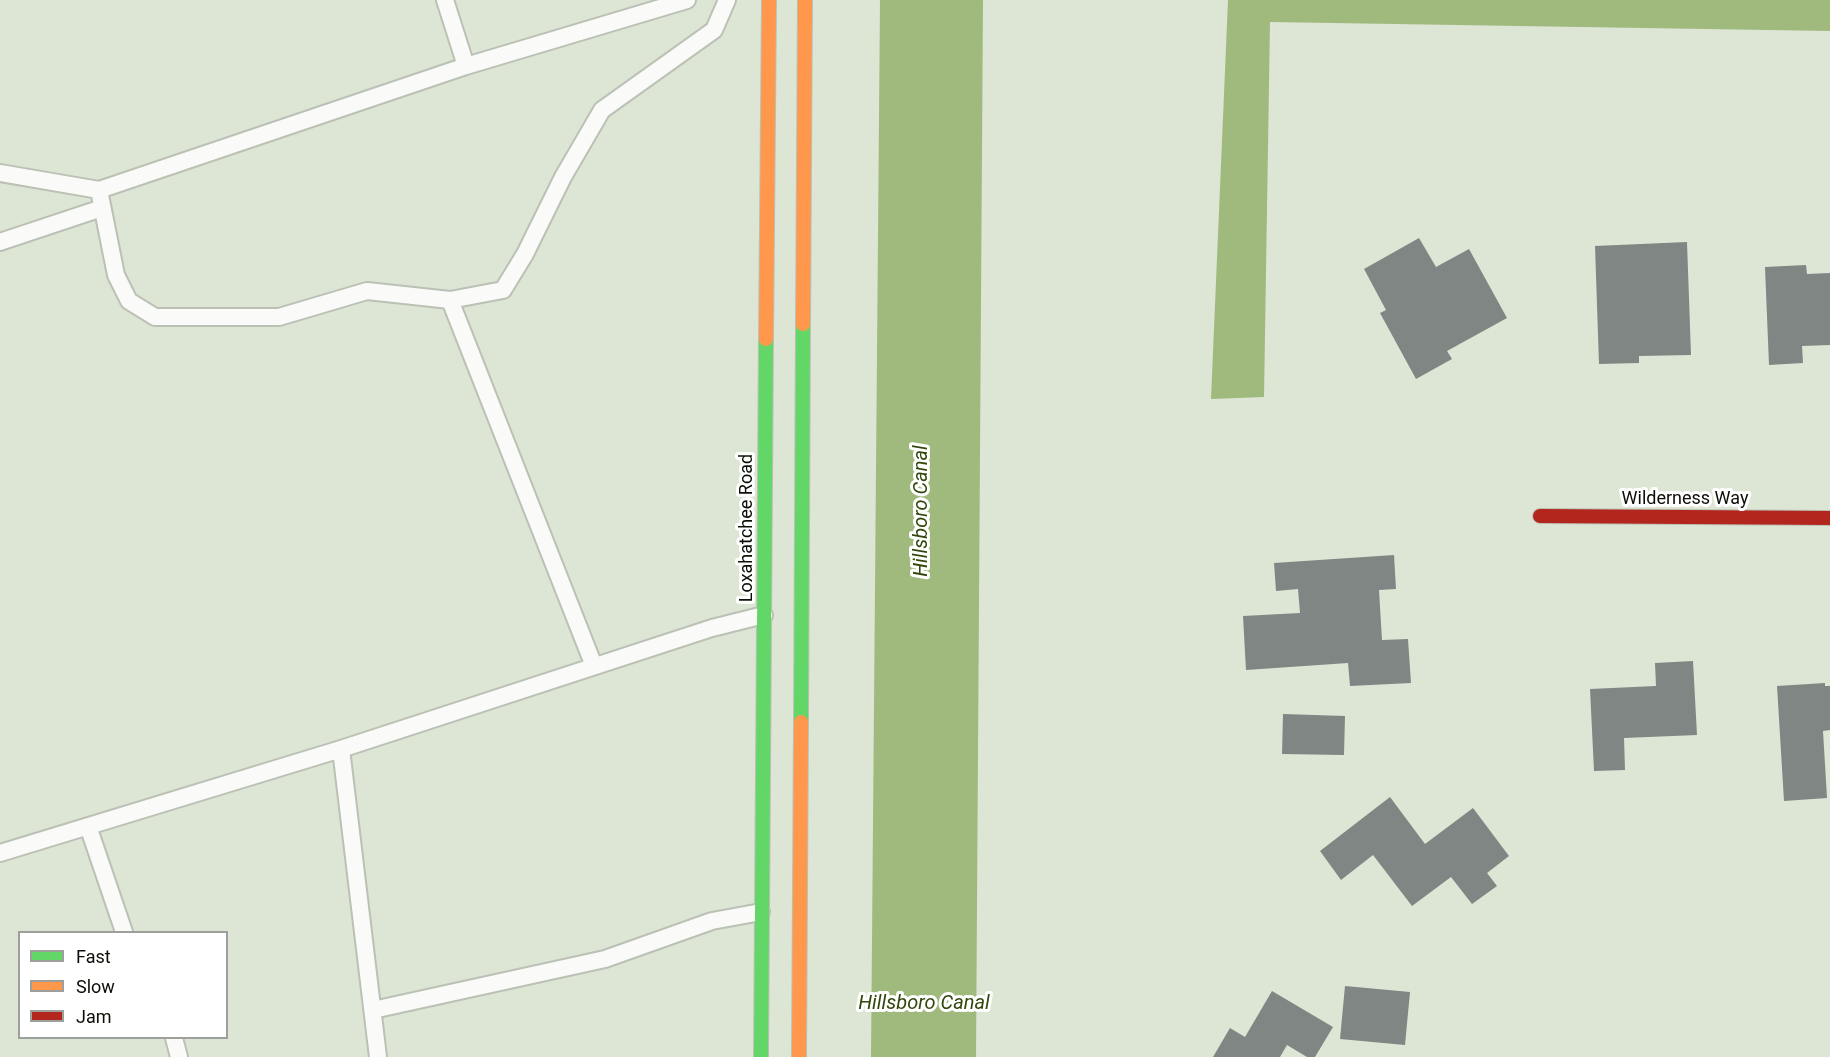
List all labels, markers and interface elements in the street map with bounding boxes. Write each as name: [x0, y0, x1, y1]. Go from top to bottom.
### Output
water label: Hillsboro Canal: [910, 445, 934, 577]
street label: Loxahatchee Road: [736, 454, 758, 602]
street label: Wilderness Way: [1622, 488, 1748, 510]
legend: [18, 931, 228, 1039]
text: Fast: [76, 946, 111, 967]
text: Slow: [76, 976, 115, 997]
water label: Hillsboro Canal: [858, 992, 990, 1016]
text: Jam: [76, 1006, 112, 1027]

